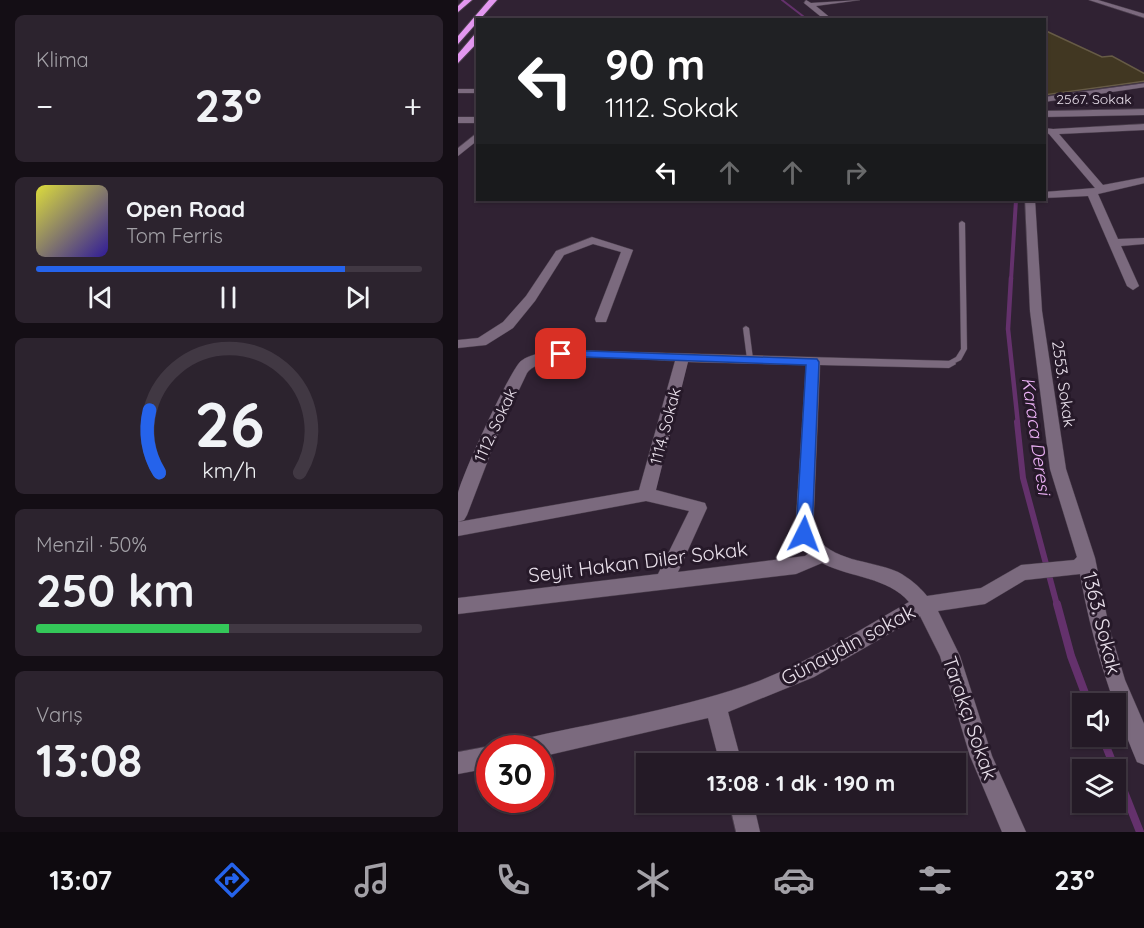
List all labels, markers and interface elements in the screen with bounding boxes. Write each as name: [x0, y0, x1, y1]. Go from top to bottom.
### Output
text: 90 m: [605, 38, 705, 91]
icon: left: [506, 42, 584, 120]
text: Klima: [36, 47, 89, 72]
text: 23°: [195, 77, 262, 133]
text: −: [36, 85, 53, 126]
text: +: [403, 85, 422, 126]
text: 1112. Sokak: [605, 90, 739, 124]
street label: 2567. Sokak: [1056, 90, 1132, 108]
icon: left: [650, 156, 683, 189]
icon: ahead: [713, 156, 746, 189]
icon: ahead: [776, 156, 809, 189]
icon: right: [839, 156, 872, 189]
text: Open Road: [126, 195, 245, 223]
text: Tom Ferris: [126, 223, 223, 248]
icon: previous: [84, 281, 117, 314]
icon: pause: [212, 281, 245, 314]
icon: next: [341, 281, 374, 314]
pin: [535, 328, 586, 379]
icon: arrive: [544, 337, 577, 370]
street label: 2553. Sokak: [1048, 339, 1080, 429]
water label: Karaca Deresi: [1017, 376, 1056, 498]
text: 26: [194, 385, 264, 463]
street label: 1112. Sokak: [469, 385, 521, 465]
street label: 1114. Sokak: [645, 385, 685, 467]
text: km/h: [202, 457, 256, 483]
position arrow: [772, 502, 836, 566]
text: Menzil · 50%: [36, 532, 147, 557]
street label: Seyit Hakan Diler Sokak: [527, 536, 749, 587]
text: 250 km: [36, 562, 195, 618]
street label: 1363. Sokak: [1078, 569, 1127, 677]
street label: Günaydın sokak: [776, 599, 919, 690]
street label: Tarakçı Sokak: [938, 653, 1003, 783]
map controls: [1072, 693, 1126, 813]
button: sound: [1072, 693, 1126, 747]
text: Varış: [36, 702, 83, 727]
text: 13:08: [36, 732, 142, 788]
speed limit sign: 30: [476, 735, 554, 813]
button: layers: [1072, 759, 1126, 813]
text: 13:08 · 1 dk · 190 m: [707, 769, 895, 797]
icon: directions: [211, 859, 253, 901]
icon: music: [351, 859, 393, 901]
icon: phone: [492, 859, 534, 901]
icon: climate: [632, 859, 674, 901]
icon: car: [773, 859, 815, 901]
icon: filters: [914, 859, 956, 901]
text: 13:07: [49, 863, 112, 897]
text: 23°: [1054, 863, 1095, 897]

